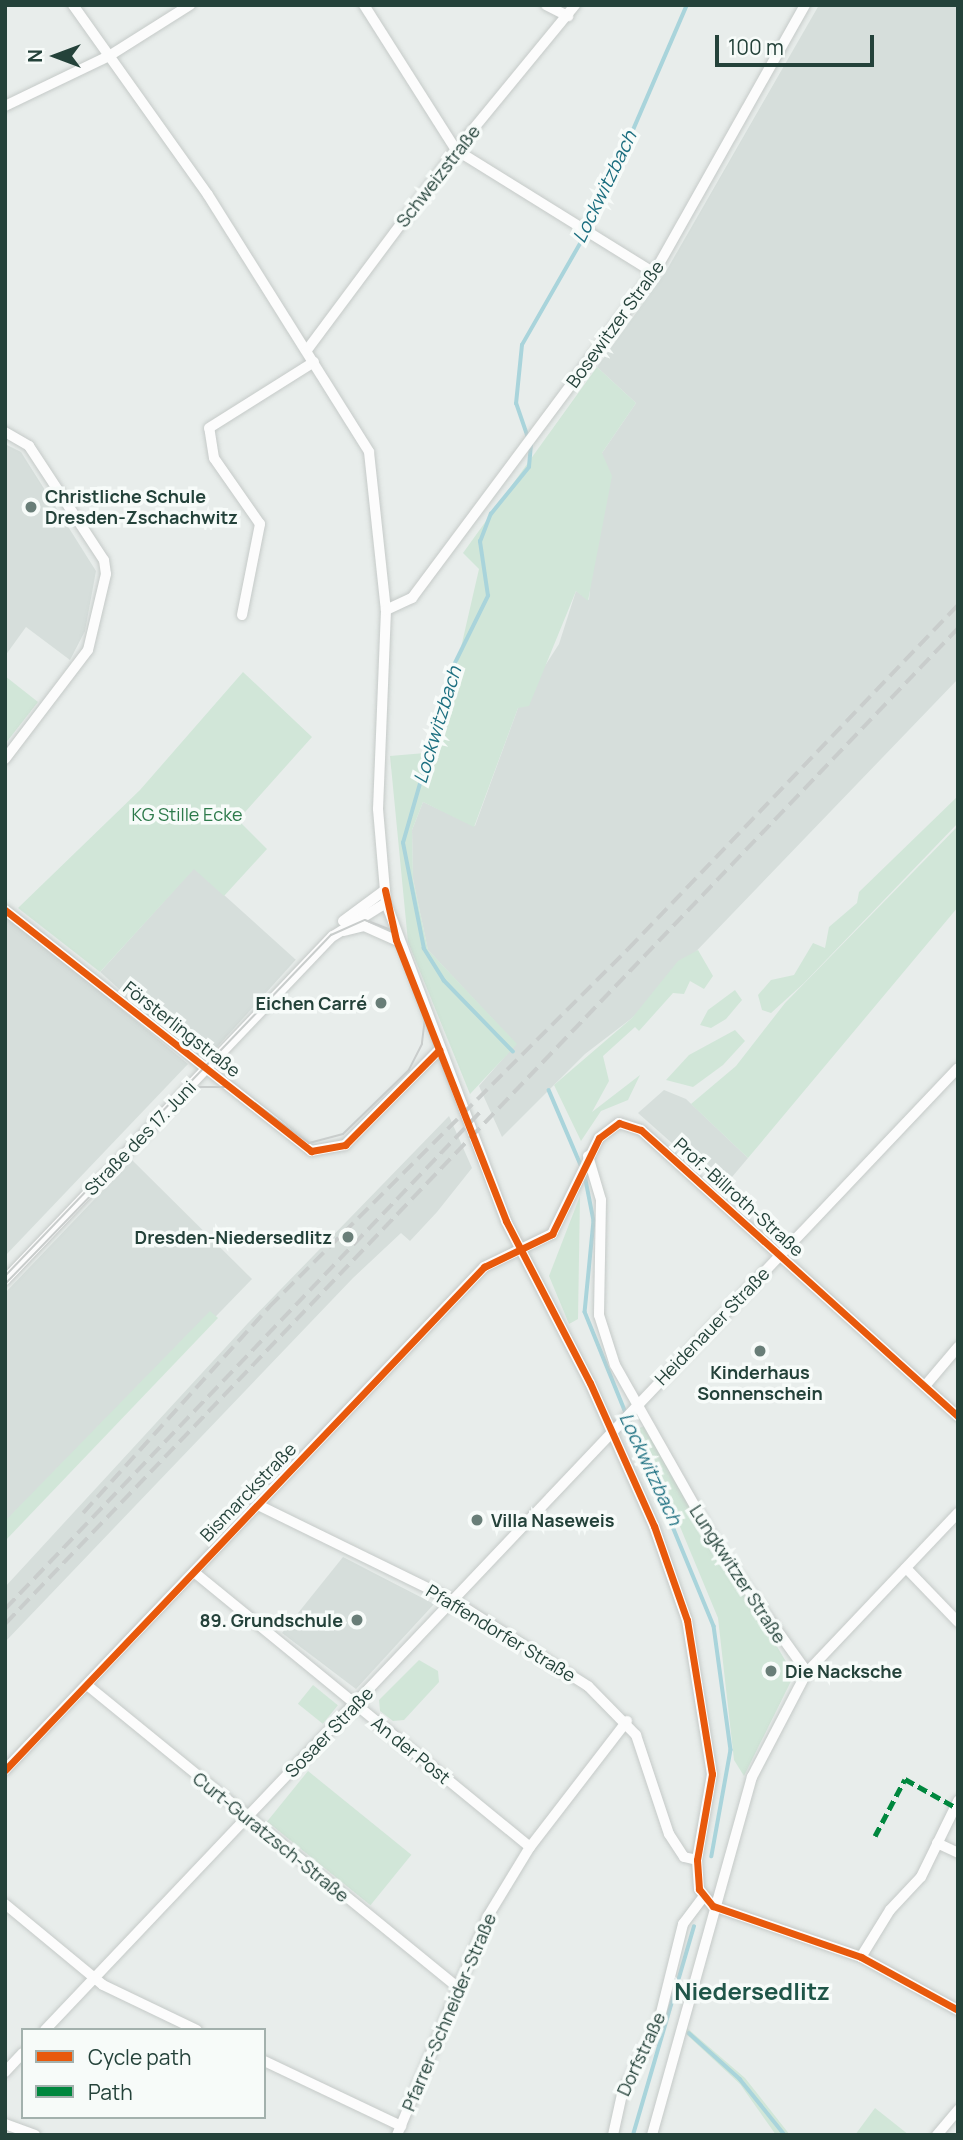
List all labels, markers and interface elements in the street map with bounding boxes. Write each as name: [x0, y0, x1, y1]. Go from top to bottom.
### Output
north arrow: [21, 21, 91, 91]
scale bar: [718, 21, 877, 65]
text: 100 m: [728, 33, 784, 61]
text: N: [22, 49, 48, 63]
street label: Schweizstraße: [391, 121, 485, 231]
water label: Lockwitzbach: [568, 128, 642, 246]
street label: Bosewitzer Straße: [562, 256, 668, 392]
place label: Christliche Schule Dresden-Zschachwitz: [45, 486, 238, 528]
marker: Christliche Schule Dresden-Zschachwitz: [23, 499, 39, 515]
water label: Lockwitzbach: [409, 664, 467, 786]
park label: KG Stille Ecke: [132, 803, 242, 825]
street label: Försterlingstraße: [119, 977, 245, 1081]
place label: Eichen Carré: [256, 992, 367, 1014]
marker: Eichen Carré: [373, 995, 389, 1011]
street label: Straße des 17. Juni: [80, 1076, 200, 1200]
street label: Prof.-Billroth-Straße: [670, 1133, 808, 1261]
place label: Dresden-Niedersedlitz: [135, 1226, 332, 1248]
marker: Dresden-Niedersedlitz: [338, 1227, 358, 1247]
street label: Heidenauer Straße: [650, 1263, 774, 1389]
marker: Kinderhaus Sonnenschein: [752, 1343, 768, 1359]
place label: Kinderhaus Sonnenschein: [697, 1362, 823, 1404]
water label: Lockwitzbach: [614, 1409, 686, 1529]
street label: Bismarckstraße: [195, 1438, 301, 1546]
street label: Lungkwitzer Straße: [685, 1501, 791, 1647]
place label: Villa Naseweis: [491, 1509, 615, 1531]
marker: Villa Naseweis: [469, 1512, 485, 1528]
street label: Pfaffendorfer Straße: [422, 1580, 580, 1686]
place label: 89. Grundschule: [199, 1609, 343, 1631]
marker: 89. Grundschule: [349, 1612, 365, 1628]
place label: Die Nacksche: [785, 1660, 902, 1682]
marker: Die Nacksche: [763, 1663, 779, 1679]
street label: Sosaer Straße: [280, 1682, 378, 1782]
street label: An der Post: [367, 1712, 455, 1788]
street label: Curt-Guratzsch-Straße: [189, 1767, 353, 1907]
street label: Pfarrer-Schneider-Straße: [397, 1910, 501, 2114]
district label: Niedersedlitz: [674, 1977, 830, 2005]
street label: Dorfstraße: [612, 2009, 670, 2099]
legend: [21, 2028, 266, 2119]
text: Cycle path: [88, 2043, 191, 2071]
text: Path: [88, 2078, 133, 2106]

